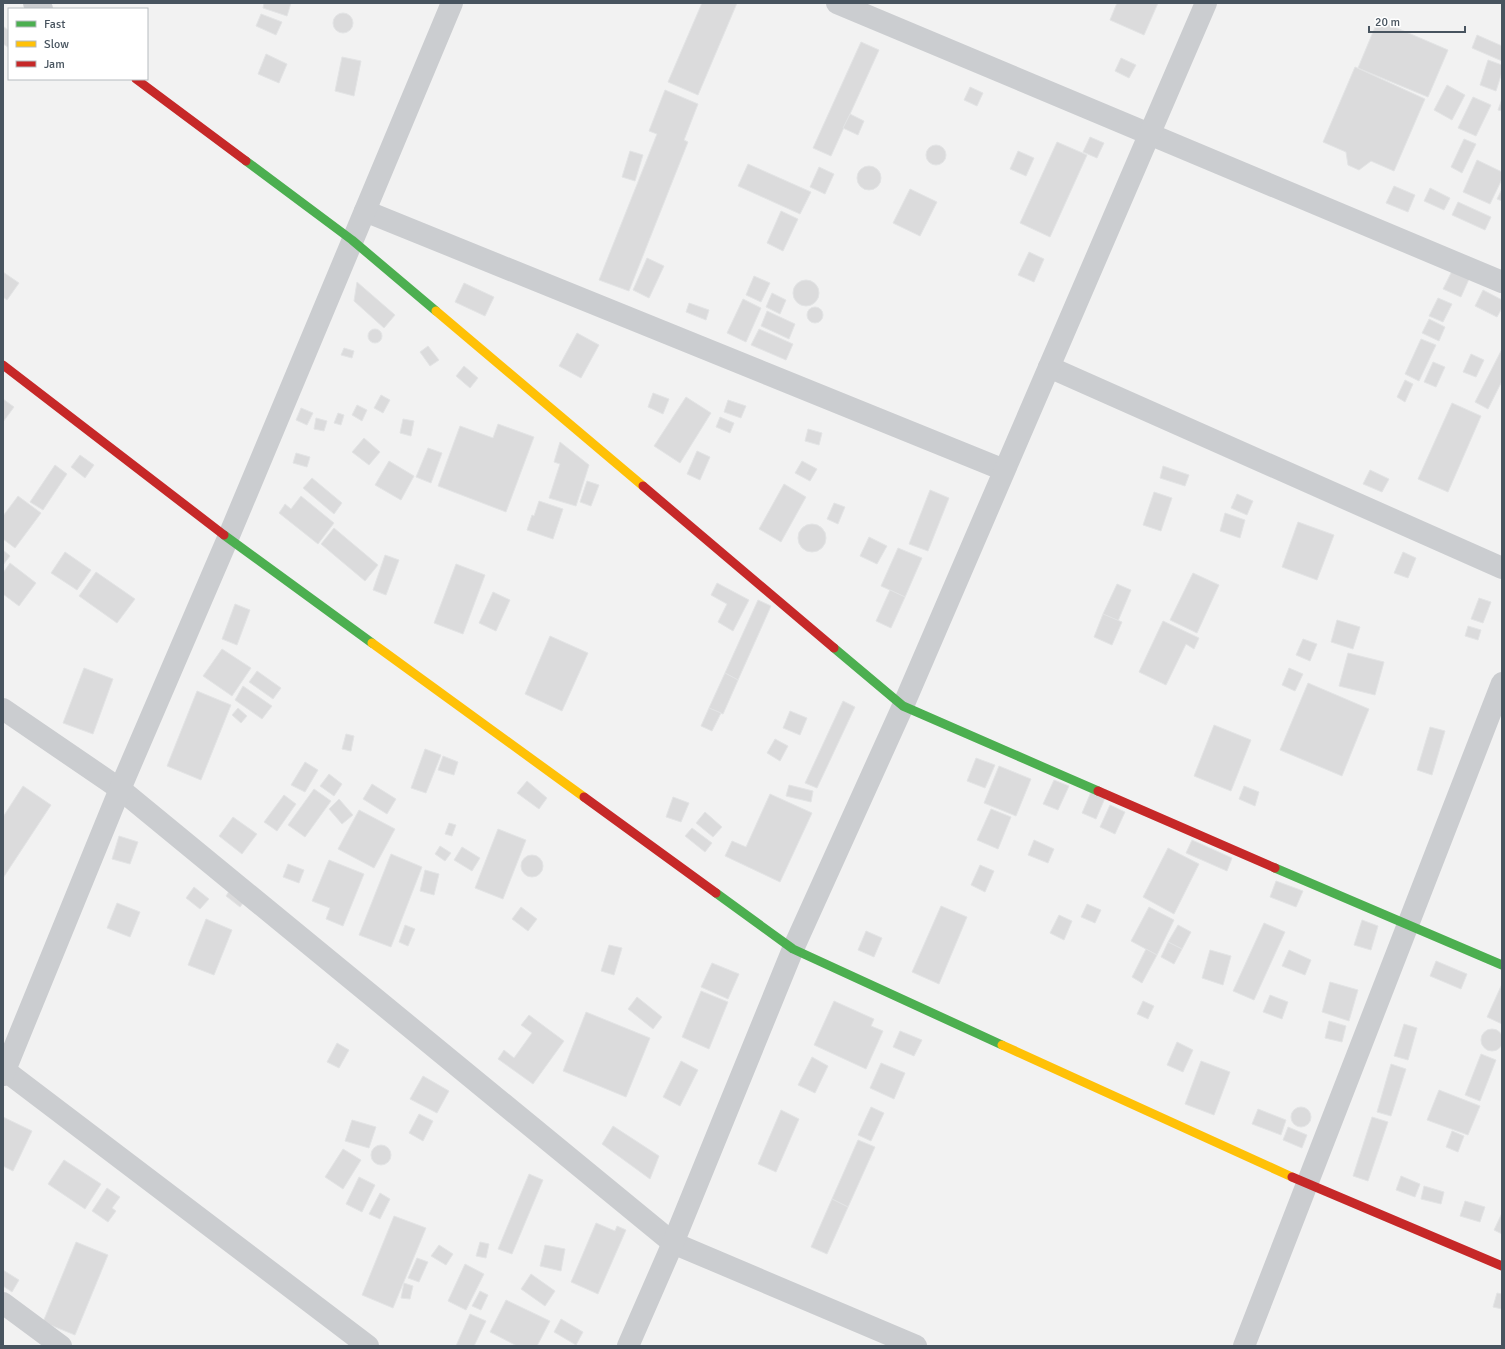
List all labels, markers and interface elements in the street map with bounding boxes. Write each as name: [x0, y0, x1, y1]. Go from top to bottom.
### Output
legend: [8, 8, 148, 80]
scale bar: [1369, 8, 1465, 34]
text: 20 m: [1375, 15, 1400, 30]
text: Fast: [44, 17, 65, 32]
text: Slow: [44, 37, 69, 52]
text: Jam: [44, 57, 65, 72]

